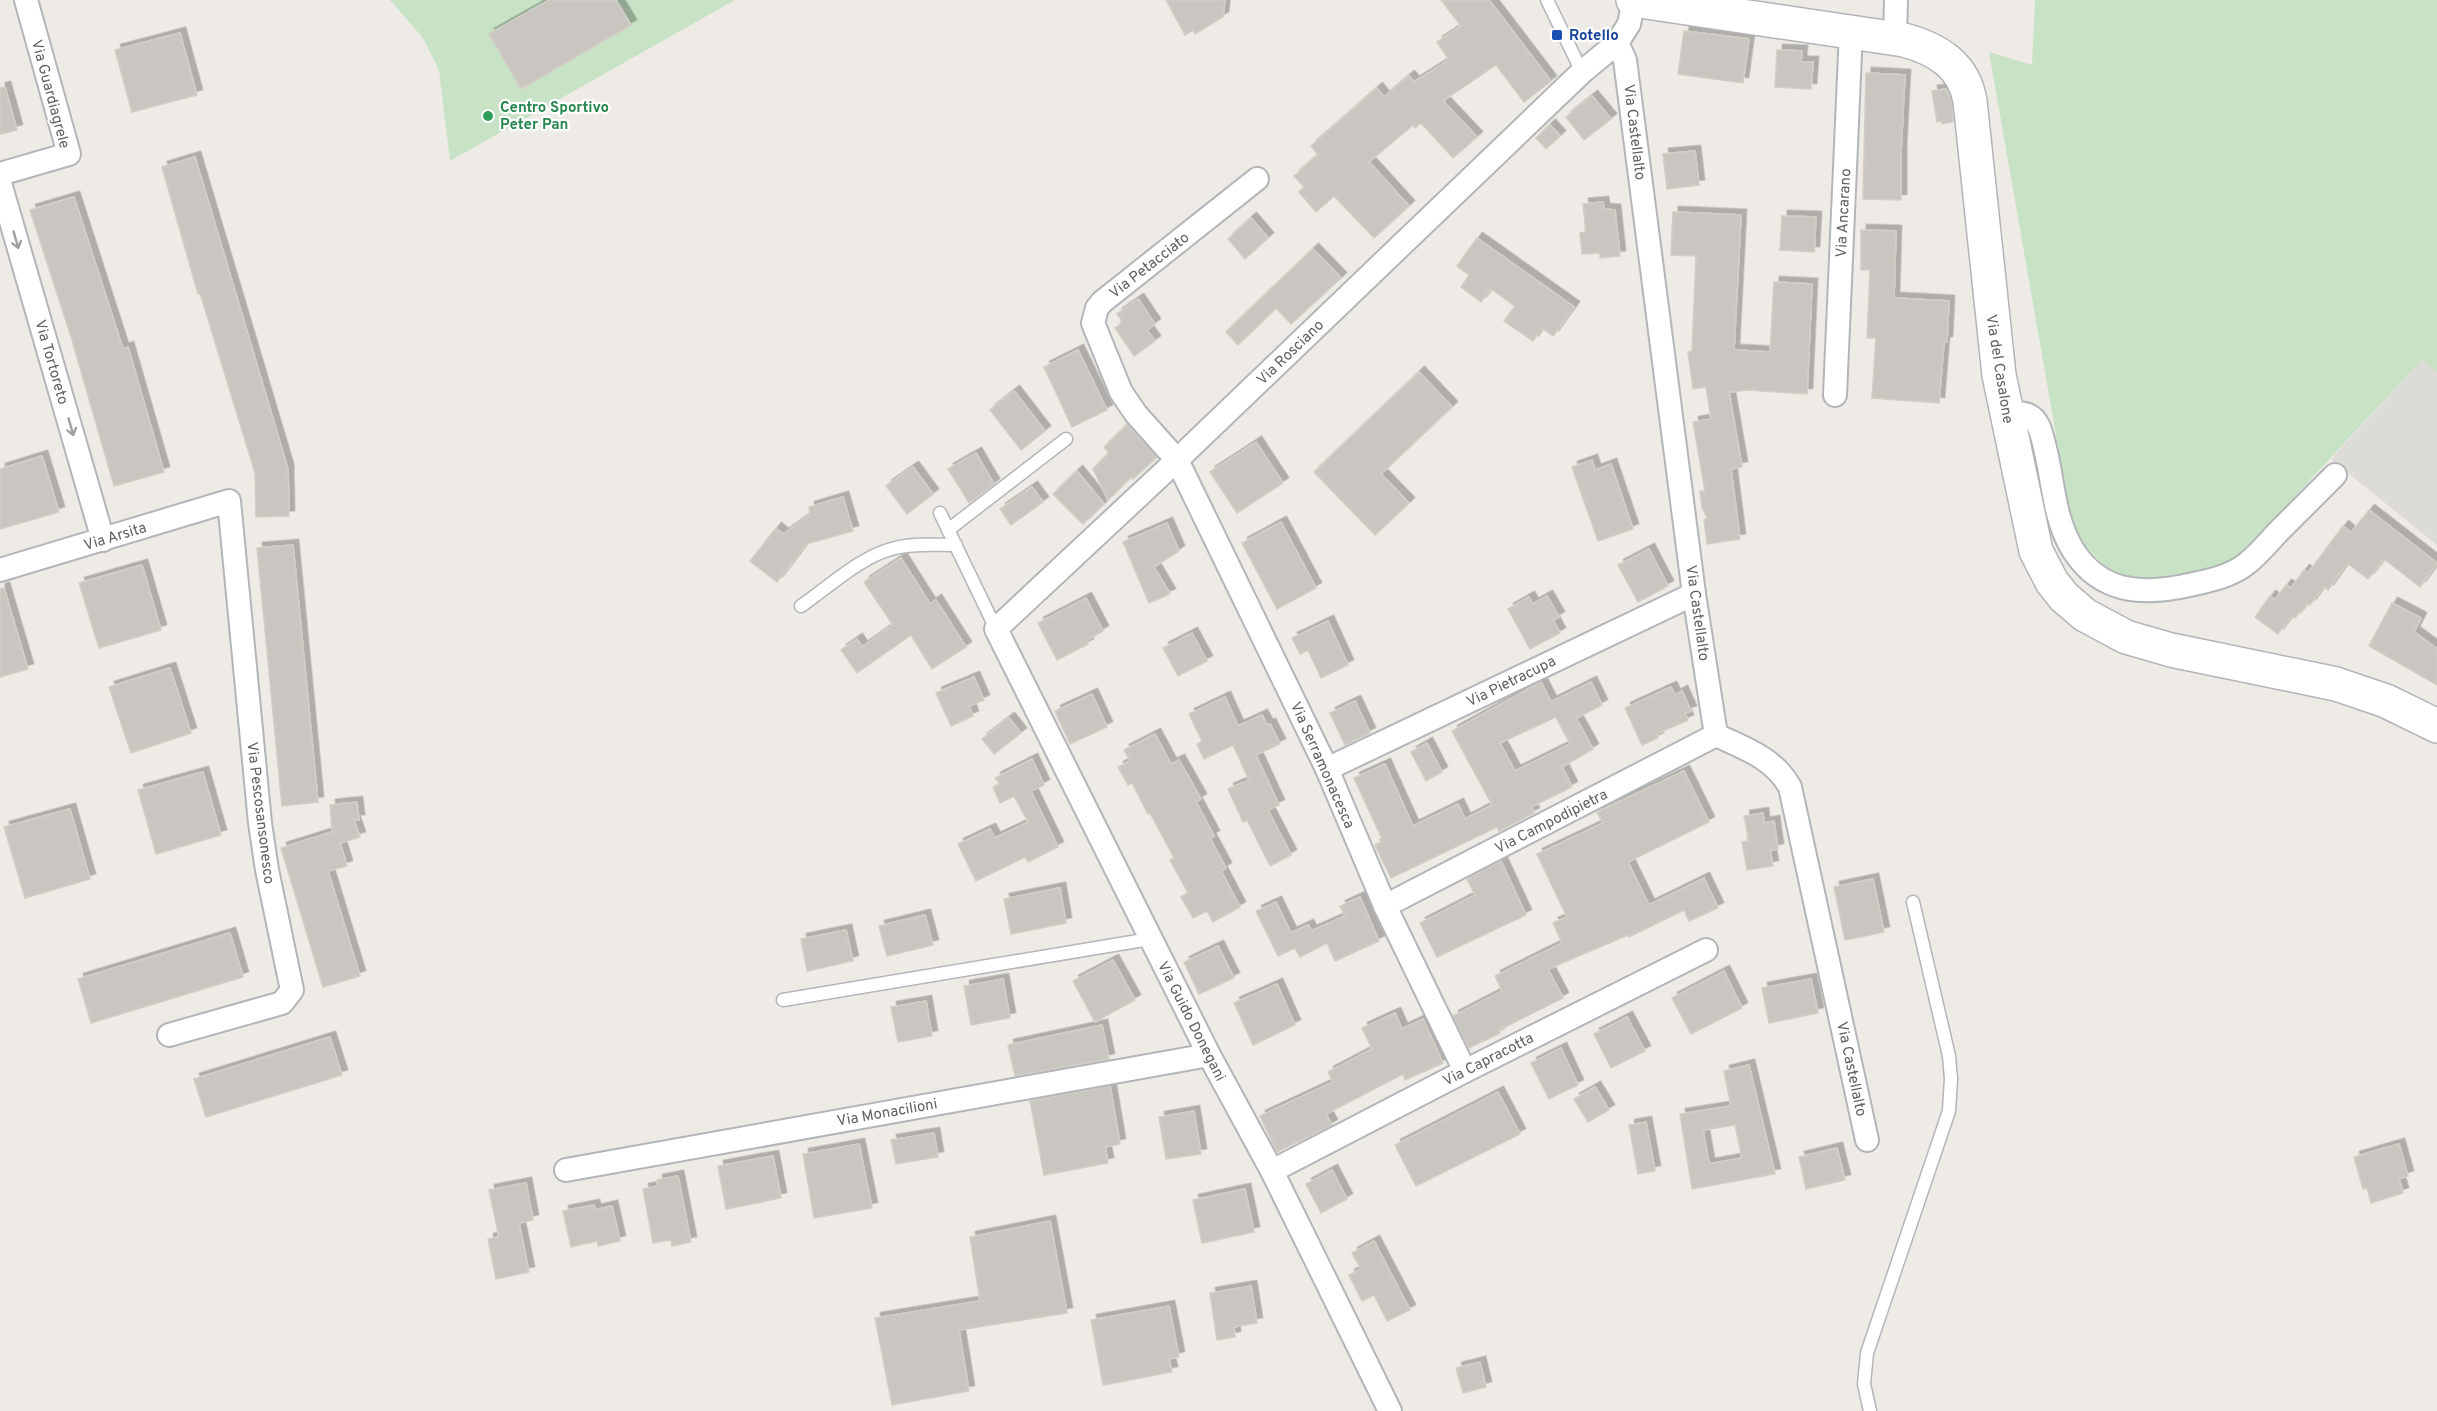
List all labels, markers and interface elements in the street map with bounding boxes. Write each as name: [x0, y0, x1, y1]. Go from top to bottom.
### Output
place label: Rotello: [1569, 27, 1619, 46]
marker: Rotello: [1550, 28, 1564, 42]
street label: Via Guardiagrele: [26, 38, 73, 151]
street label: Via Castellalto: [1618, 83, 1649, 181]
place label: Centro Sportivo Peter Pan: [500, 99, 609, 135]
marker: Centro Sportivo Peter Pan: [481, 109, 495, 123]
street label: Via Ancarano: [1833, 168, 1856, 258]
street label: Via Petacciato: [1106, 229, 1194, 303]
one-way arrow: [11, 230, 22, 249]
street label: Via del Casalone: [1981, 313, 2017, 425]
street label: Via Rosciano: [1253, 316, 1329, 390]
street label: Via Tortoreto: [29, 318, 72, 407]
one-way arrow: [66, 417, 77, 436]
street label: Via Arsita: [82, 519, 149, 556]
street label: Via Castellalto: [1680, 564, 1713, 662]
street label: Via Pietracupa: [1464, 652, 1560, 712]
street label: Via Serramonacesca: [1285, 699, 1358, 832]
street label: Via Pescosansonesco: [241, 741, 278, 885]
street label: Via Campodipietra: [1492, 786, 1611, 859]
street label: Via Guido Donegani: [1152, 958, 1229, 1085]
street label: Via Castellalto: [1831, 1020, 1870, 1119]
street label: Via Capracotta: [1440, 1029, 1537, 1091]
street label: Via Monacilioni: [836, 1095, 939, 1132]

